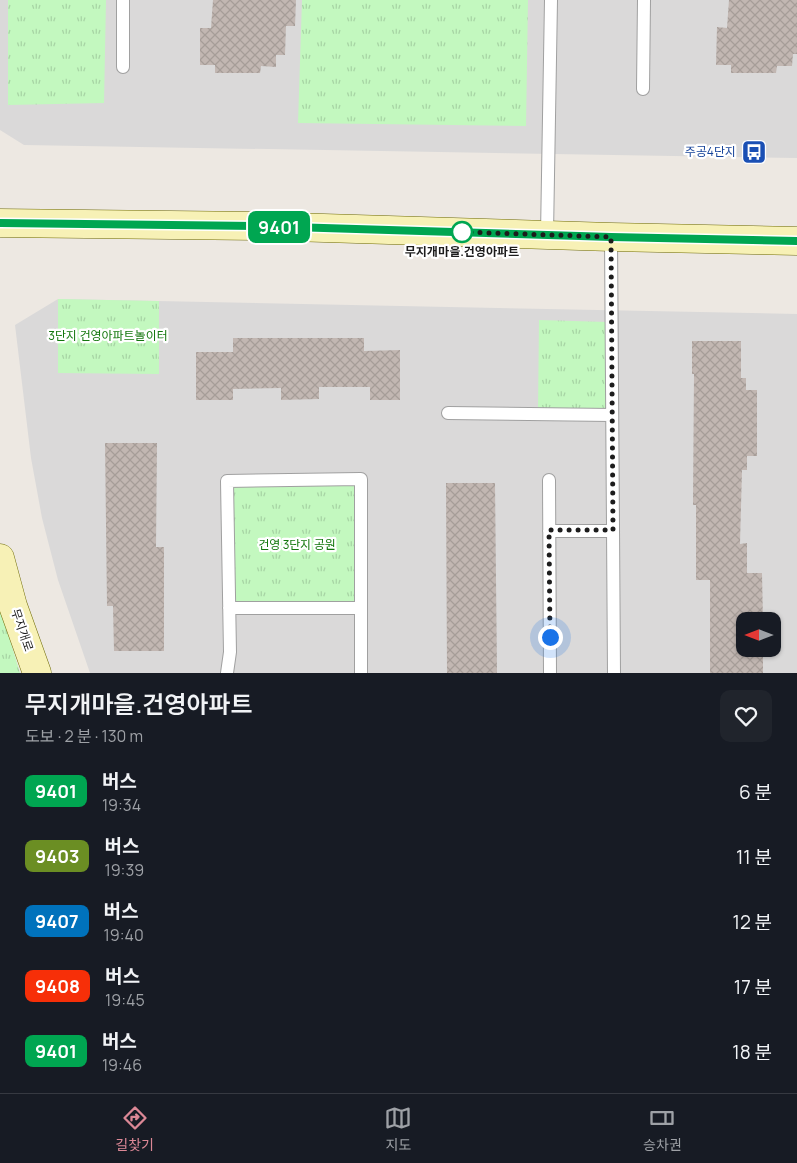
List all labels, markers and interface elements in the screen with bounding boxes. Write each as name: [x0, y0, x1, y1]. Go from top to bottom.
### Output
bus stop icon: 주공4단지: [741, 139, 767, 165]
place label: 주공4단지: [685, 143, 736, 160]
line badge: 9401: [244, 211, 314, 243]
text: 9401: [258, 215, 300, 239]
marker: 무지개마을.건영아파트: [451, 221, 473, 243]
place label: 무지개마을.건영아파트: [405, 243, 519, 260]
park label: 3단지 건영아파트놀이터: [48, 327, 168, 344]
park label: 건영 3단지 공원: [258, 536, 336, 553]
street label: 무지개로: [7, 606, 38, 653]
north arrow: [736, 612, 781, 658]
map controls: [736, 612, 781, 657]
your location: [538, 625, 563, 650]
text: 무지개마을.건영아파트: [25, 687, 253, 720]
button: heart: [720, 690, 772, 742]
text: 도보 · 2 분 · 130 m: [25, 725, 143, 747]
text: 버스: [102, 768, 137, 794]
text: 9401: [35, 779, 77, 803]
text: 6 분: [739, 779, 772, 805]
text: 19:34: [102, 794, 141, 816]
text: 버스: [104, 833, 139, 859]
text: 9403: [35, 844, 79, 868]
text: 11 분: [736, 844, 772, 870]
text: 19:39: [104, 859, 144, 881]
text: 버스: [104, 898, 139, 924]
text: 9407: [35, 909, 79, 933]
text: 12 분: [732, 909, 772, 935]
text: 19:40: [104, 924, 144, 946]
text: 버스: [105, 963, 140, 989]
text: 9408: [35, 974, 80, 998]
text: 17 분: [734, 974, 772, 1000]
text: 19:45: [105, 989, 145, 1011]
text: 버스: [102, 1028, 137, 1054]
text: 9401: [35, 1039, 77, 1063]
text: 18 분: [732, 1039, 772, 1065]
text: 19:46: [102, 1054, 142, 1076]
tab: 길찾기: [115, 1104, 154, 1154]
tab: 지도: [384, 1104, 412, 1154]
tab: 승차권: [643, 1104, 682, 1154]

